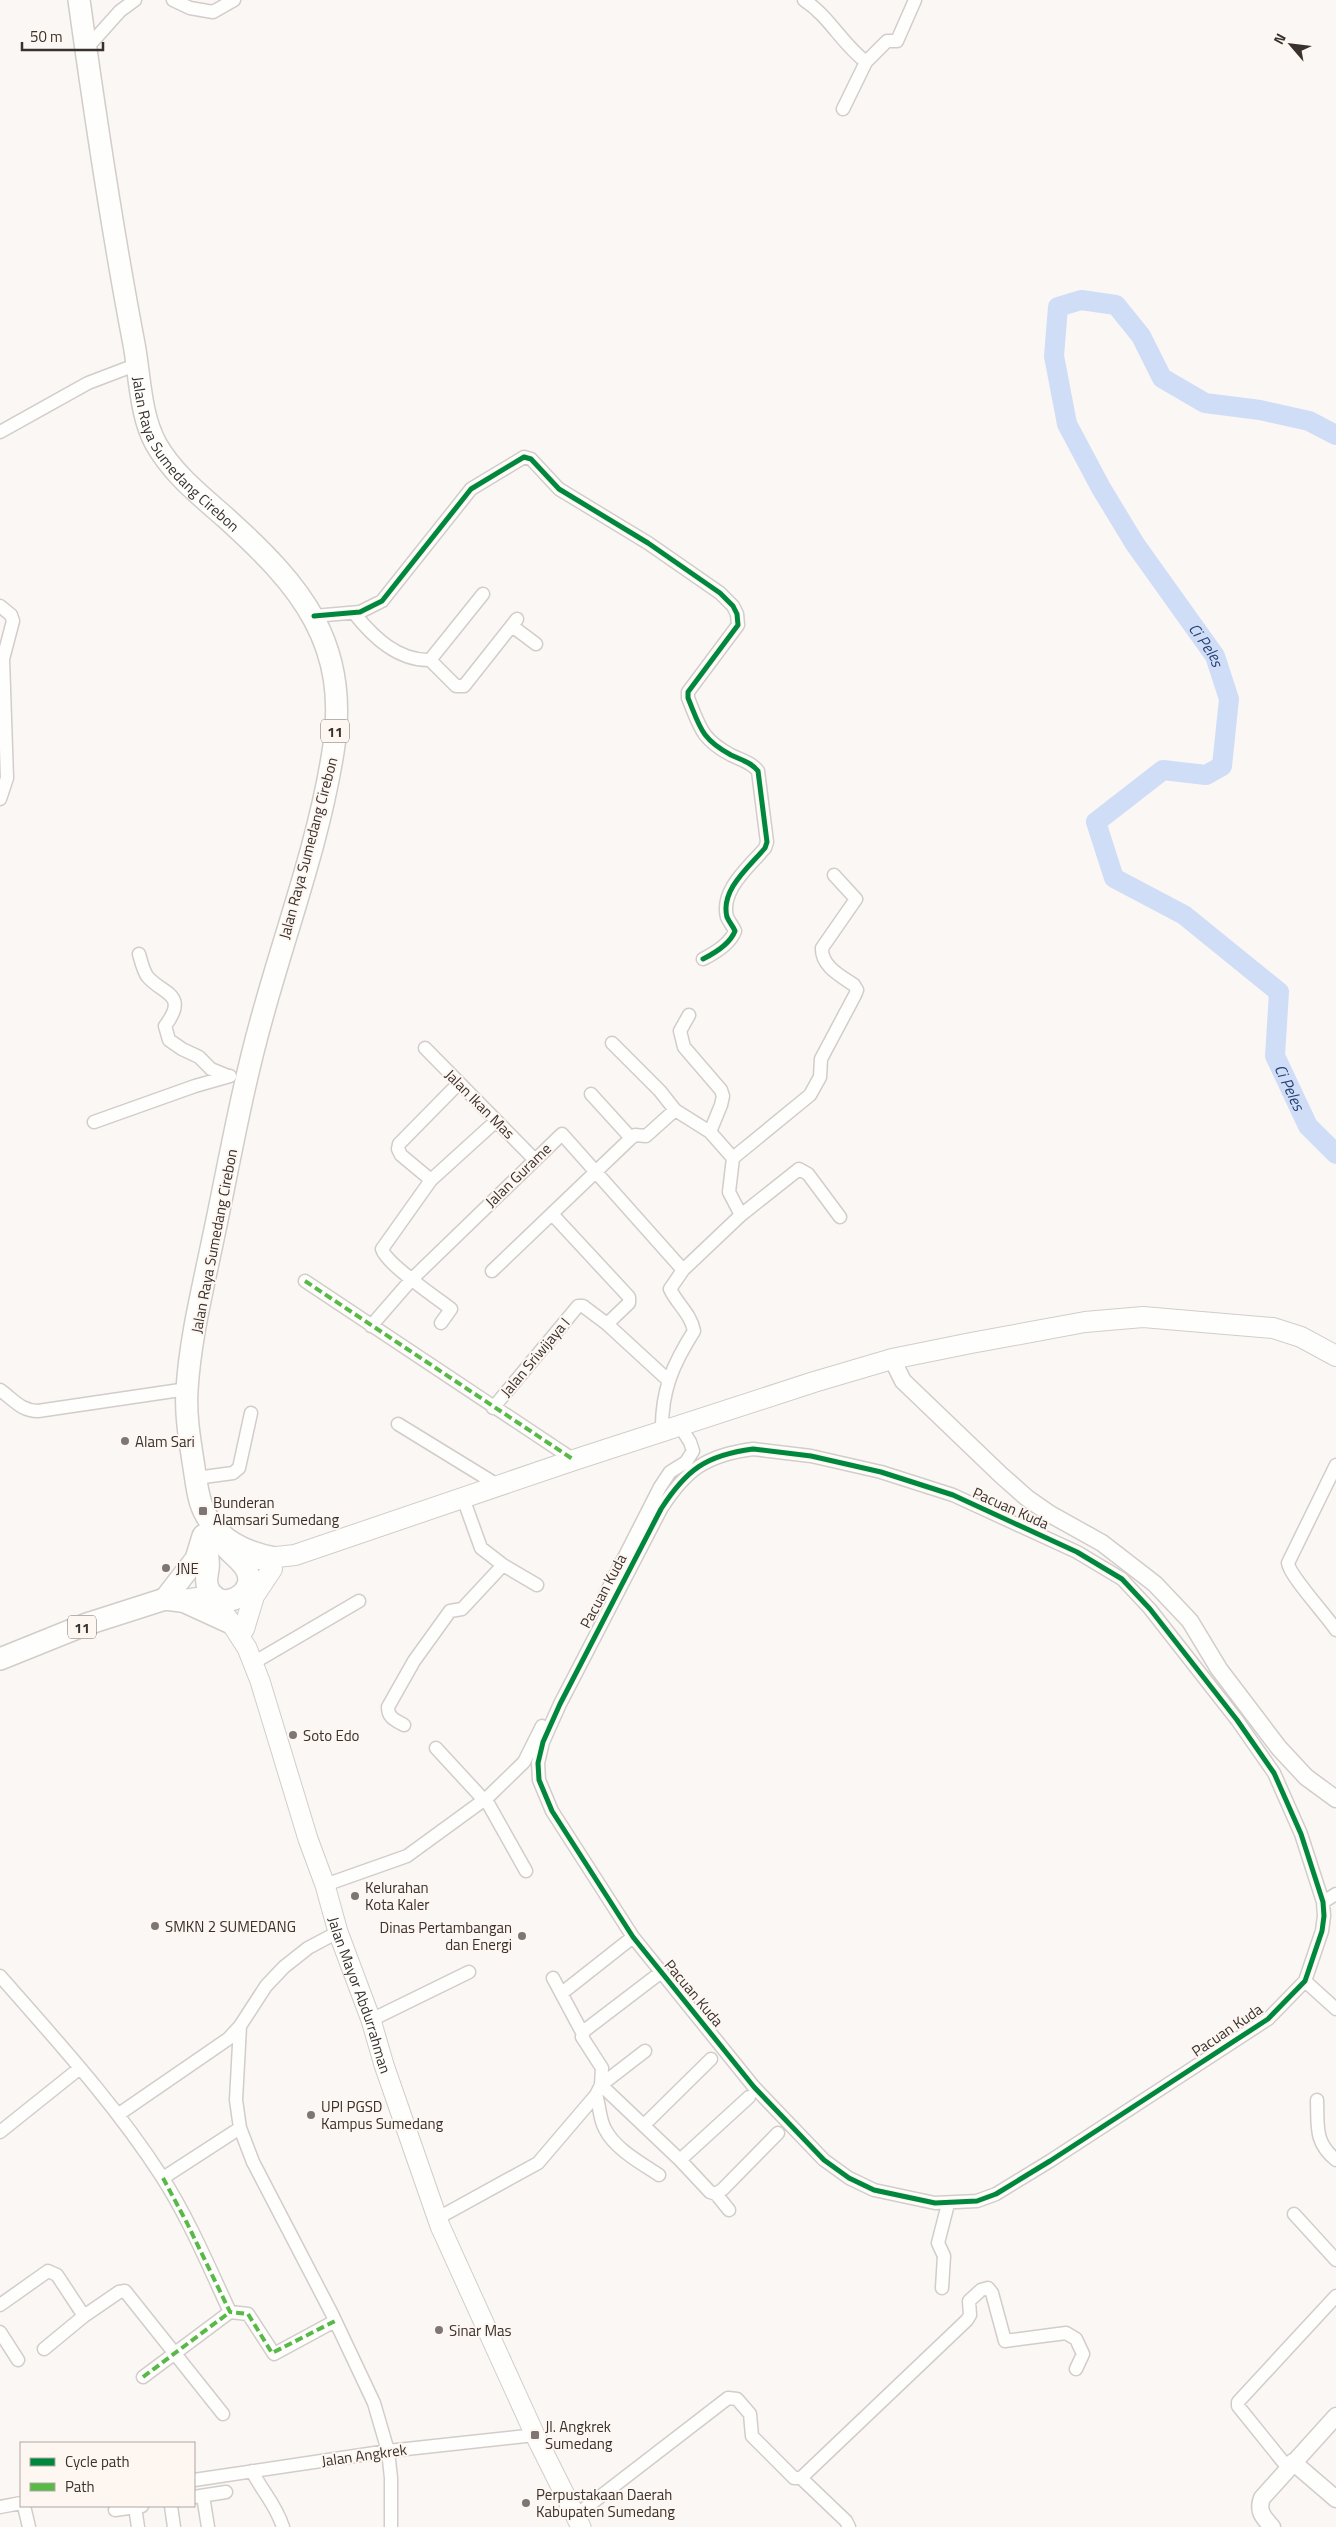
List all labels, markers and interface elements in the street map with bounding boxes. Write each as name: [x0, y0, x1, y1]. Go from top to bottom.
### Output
scale bar: [22, 20, 104, 52]
north arrow: [1266, 20, 1316, 70]
text: 50 m: [30, 25, 63, 48]
text: N: [1268, 29, 1291, 48]
street label: Jalan Raya Sumedang Cirebon: [127, 375, 245, 537]
water label: Ci Peles: [1183, 618, 1230, 671]
road number: 11: [321, 719, 349, 742]
street label: Jalan Raya Sumedang Cirebon: [273, 754, 343, 942]
water label: Ci Peles: [1268, 1060, 1311, 1115]
street label: Jalan Ikan Mas: [440, 1064, 520, 1144]
street label: Jalan Gurame: [480, 1137, 556, 1213]
street label: Jalan Raya Sumedang Cirebon: [185, 1147, 243, 1335]
street label: Jalan Sriwijaya I: [495, 1312, 575, 1402]
place label: Alam Sari: [135, 1430, 195, 1453]
marker: Alam Sari: [119, 1435, 131, 1447]
street label: Pacuan Kuda: [969, 1481, 1053, 1535]
place label: Bunderan Alamsari Sumedang: [213, 1491, 339, 1531]
marker: Bunderan Alamsari Sumedang: [197, 1505, 209, 1517]
street label: Pacuan Kuda: [574, 1549, 633, 1632]
place label: JNE: [176, 1557, 199, 1580]
marker: JNE: [160, 1562, 172, 1574]
road number: 11: [68, 1615, 96, 1638]
place label: Soto Edo: [303, 1724, 360, 1747]
marker: Soto Edo: [287, 1729, 299, 1741]
place label: Kelurahan Kota Kaler: [365, 1876, 430, 1916]
marker: Kelurahan Kota Kaler: [349, 1890, 361, 1902]
street label: Jalan Mayor Abdurrahman: [323, 1914, 398, 2077]
place label: SMKN 2 SUMEDANG: [165, 1915, 296, 1938]
place label: Dinas Pertambangan dan Energi: [380, 1916, 512, 1956]
marker: SMKN 2 SUMEDANG: [149, 1920, 161, 1932]
marker: Dinas Pertambangan dan Energi: [516, 1930, 528, 1942]
street label: Pacuan Kuda: [659, 1954, 729, 2032]
street label: Pacuan Kuda: [1187, 1997, 1268, 2062]
place label: UPI PGSD Kampus Sumedang: [321, 2095, 443, 2135]
marker: UPI PGSD Kampus Sumedang: [305, 2109, 317, 2121]
place label: Sinar Mas: [449, 2319, 512, 2342]
marker: Sinar Mas: [433, 2324, 445, 2336]
place label: Jl. Angkrek Sumedang: [545, 2415, 613, 2455]
marker: Jl. Angkrek Sumedang: [529, 2429, 541, 2441]
street label: Jalan Angkrek: [320, 2438, 408, 2472]
legend: [20, 2442, 195, 2507]
text: Cycle path: [65, 2450, 130, 2473]
text: Path: [65, 2475, 95, 2498]
place label: Perpustakaan Daerah Kabupaten Sumedang: [536, 2483, 675, 2523]
marker: Perpustakaan Daerah Kabupaten Sumedang: [520, 2497, 532, 2509]

